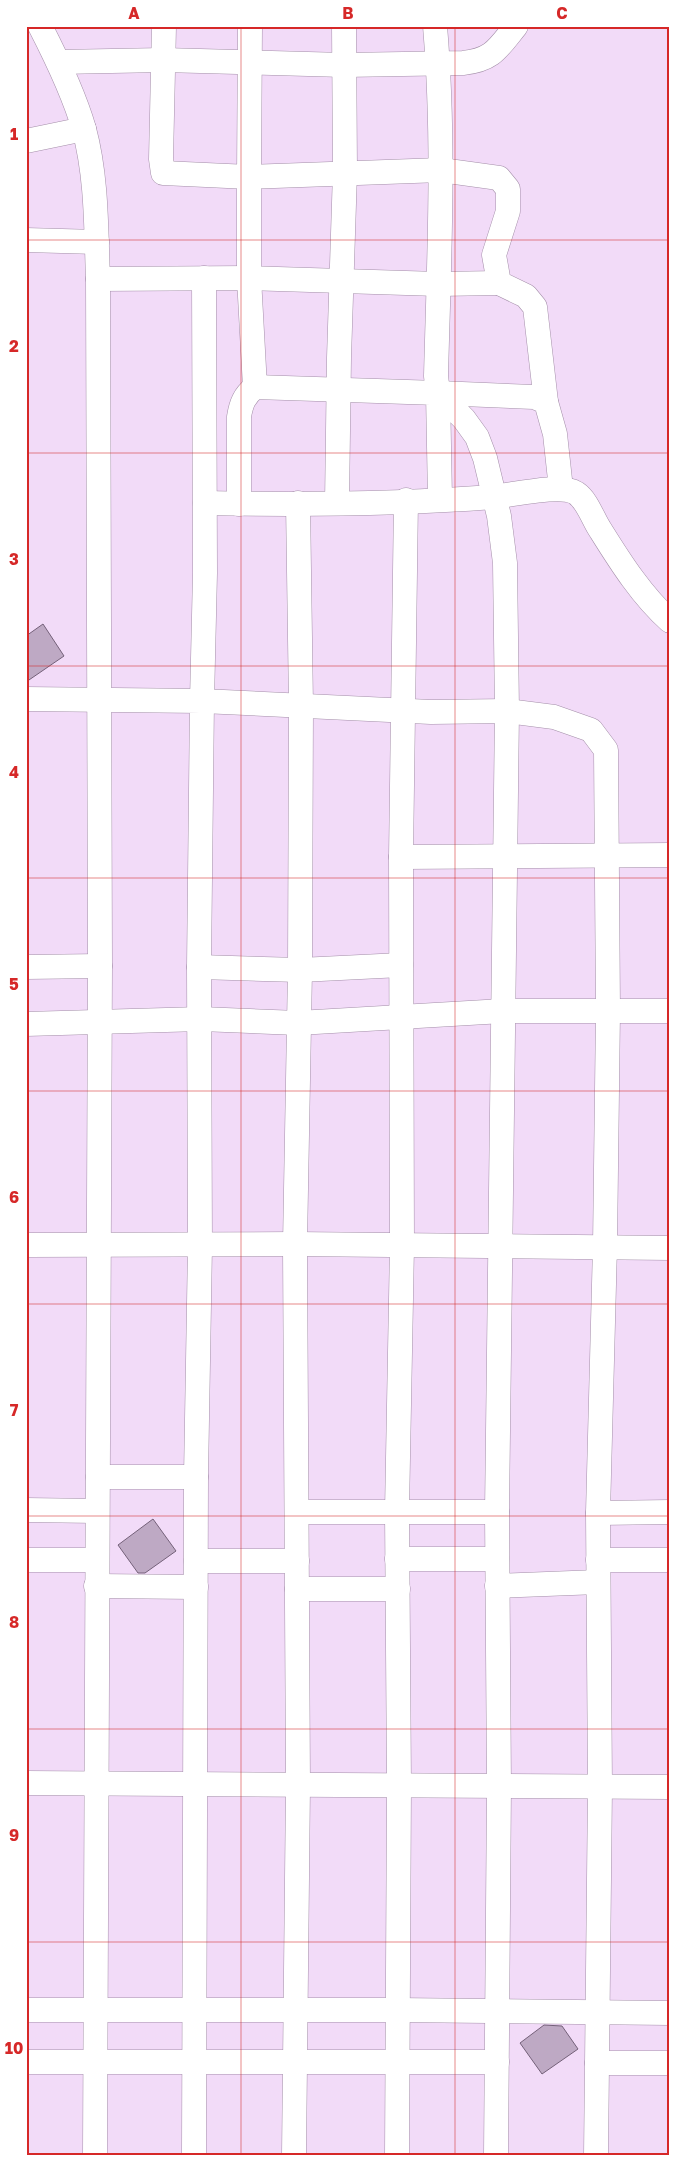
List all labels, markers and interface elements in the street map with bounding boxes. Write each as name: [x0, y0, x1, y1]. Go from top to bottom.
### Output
text: A: [128, 3, 140, 23]
text: B: [342, 3, 354, 23]
text: C: [556, 3, 568, 23]
text: 1: [10, 124, 18, 144]
text: 2: [9, 336, 19, 356]
text: 3: [9, 549, 19, 569]
text: 4: [9, 762, 19, 782]
text: 5: [9, 974, 19, 994]
text: 6: [9, 1187, 19, 1207]
text: 7: [10, 1400, 19, 1420]
text: 8: [9, 1612, 19, 1632]
text: 9: [9, 1825, 19, 1845]
text: 10: [5, 2038, 23, 2058]

